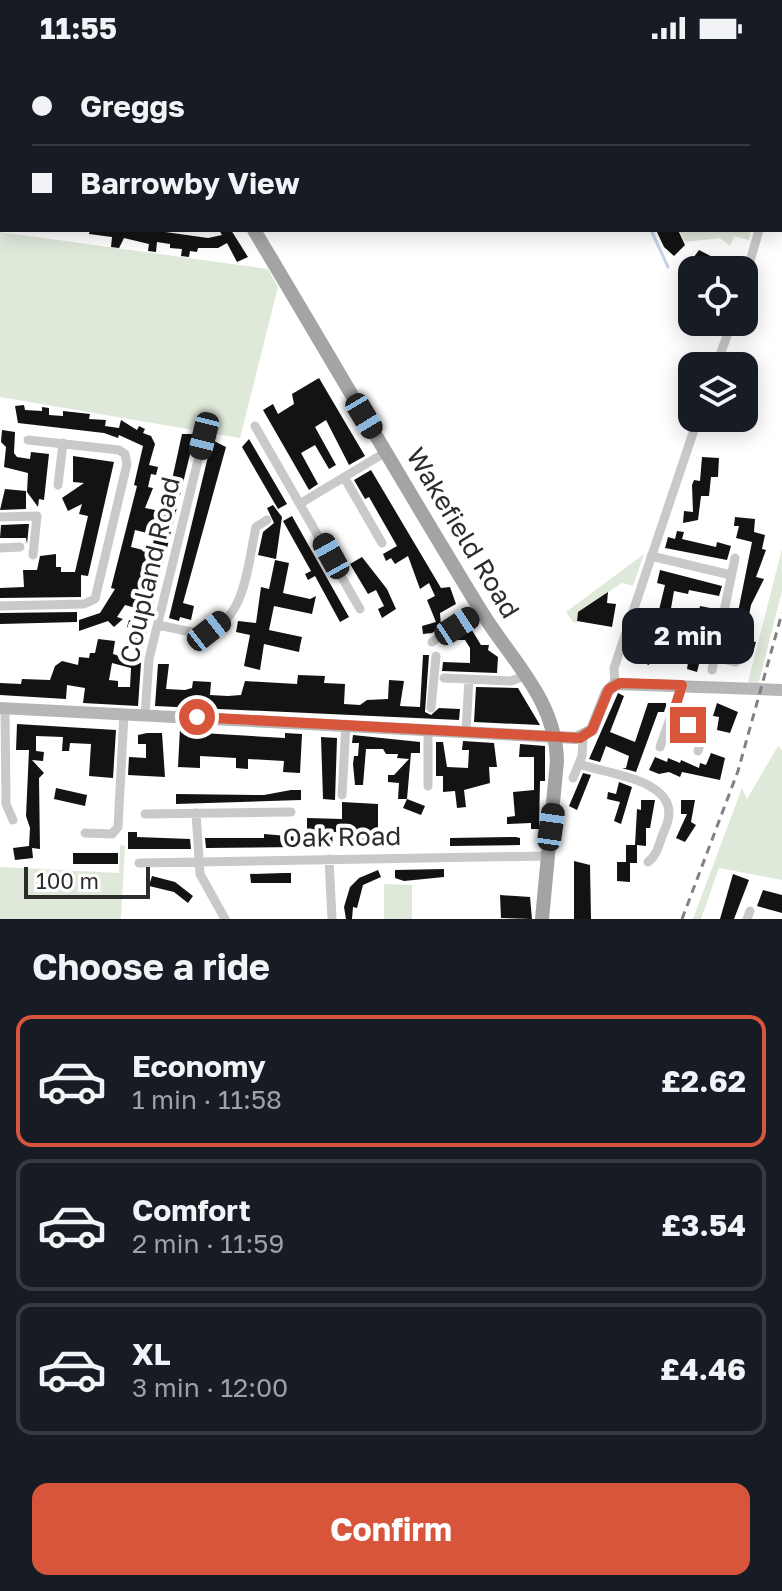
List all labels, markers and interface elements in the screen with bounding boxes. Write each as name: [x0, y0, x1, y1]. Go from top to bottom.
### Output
text: 11:55: [40, 10, 117, 46]
text: Greggs: [80, 88, 185, 124]
text: Barrowby View: [80, 165, 300, 201]
map controls: [678, 256, 758, 432]
button: locate: [678, 256, 758, 336]
button: layers: [678, 352, 758, 432]
car: [341, 389, 387, 443]
car: [187, 410, 221, 462]
street label: Wakefield Road: [400, 442, 527, 624]
street label: Coupland Road: [113, 474, 186, 666]
car: [309, 529, 353, 583]
car: [430, 603, 484, 649]
car: [183, 607, 235, 655]
callout: 2 min: [622, 609, 754, 665]
text: 2 min: [654, 620, 722, 651]
route start: [179, 699, 215, 735]
route end: [670, 707, 706, 743]
car: [536, 802, 566, 852]
street label: Oak Road: [282, 820, 402, 853]
scale bar: [24, 863, 150, 899]
text: 100 m: [36, 867, 99, 894]
text: Choose a ride: [32, 945, 270, 988]
icon: car: [36, 1045, 108, 1117]
text: Economy: [132, 1048, 266, 1084]
text: £2.62: [661, 1063, 746, 1099]
text: 1 min · 11:58: [132, 1084, 282, 1115]
icon: car: [36, 1189, 108, 1261]
text: Comfort: [132, 1192, 251, 1228]
text: £3.54: [661, 1207, 746, 1243]
text: 2 min · 11:59: [132, 1228, 284, 1259]
icon: car: [36, 1333, 108, 1405]
text: XL: [132, 1336, 171, 1372]
text: £4.46: [660, 1351, 746, 1387]
text: 3 min · 12:00: [132, 1372, 288, 1403]
button: Confirm: [32, 1483, 750, 1575]

